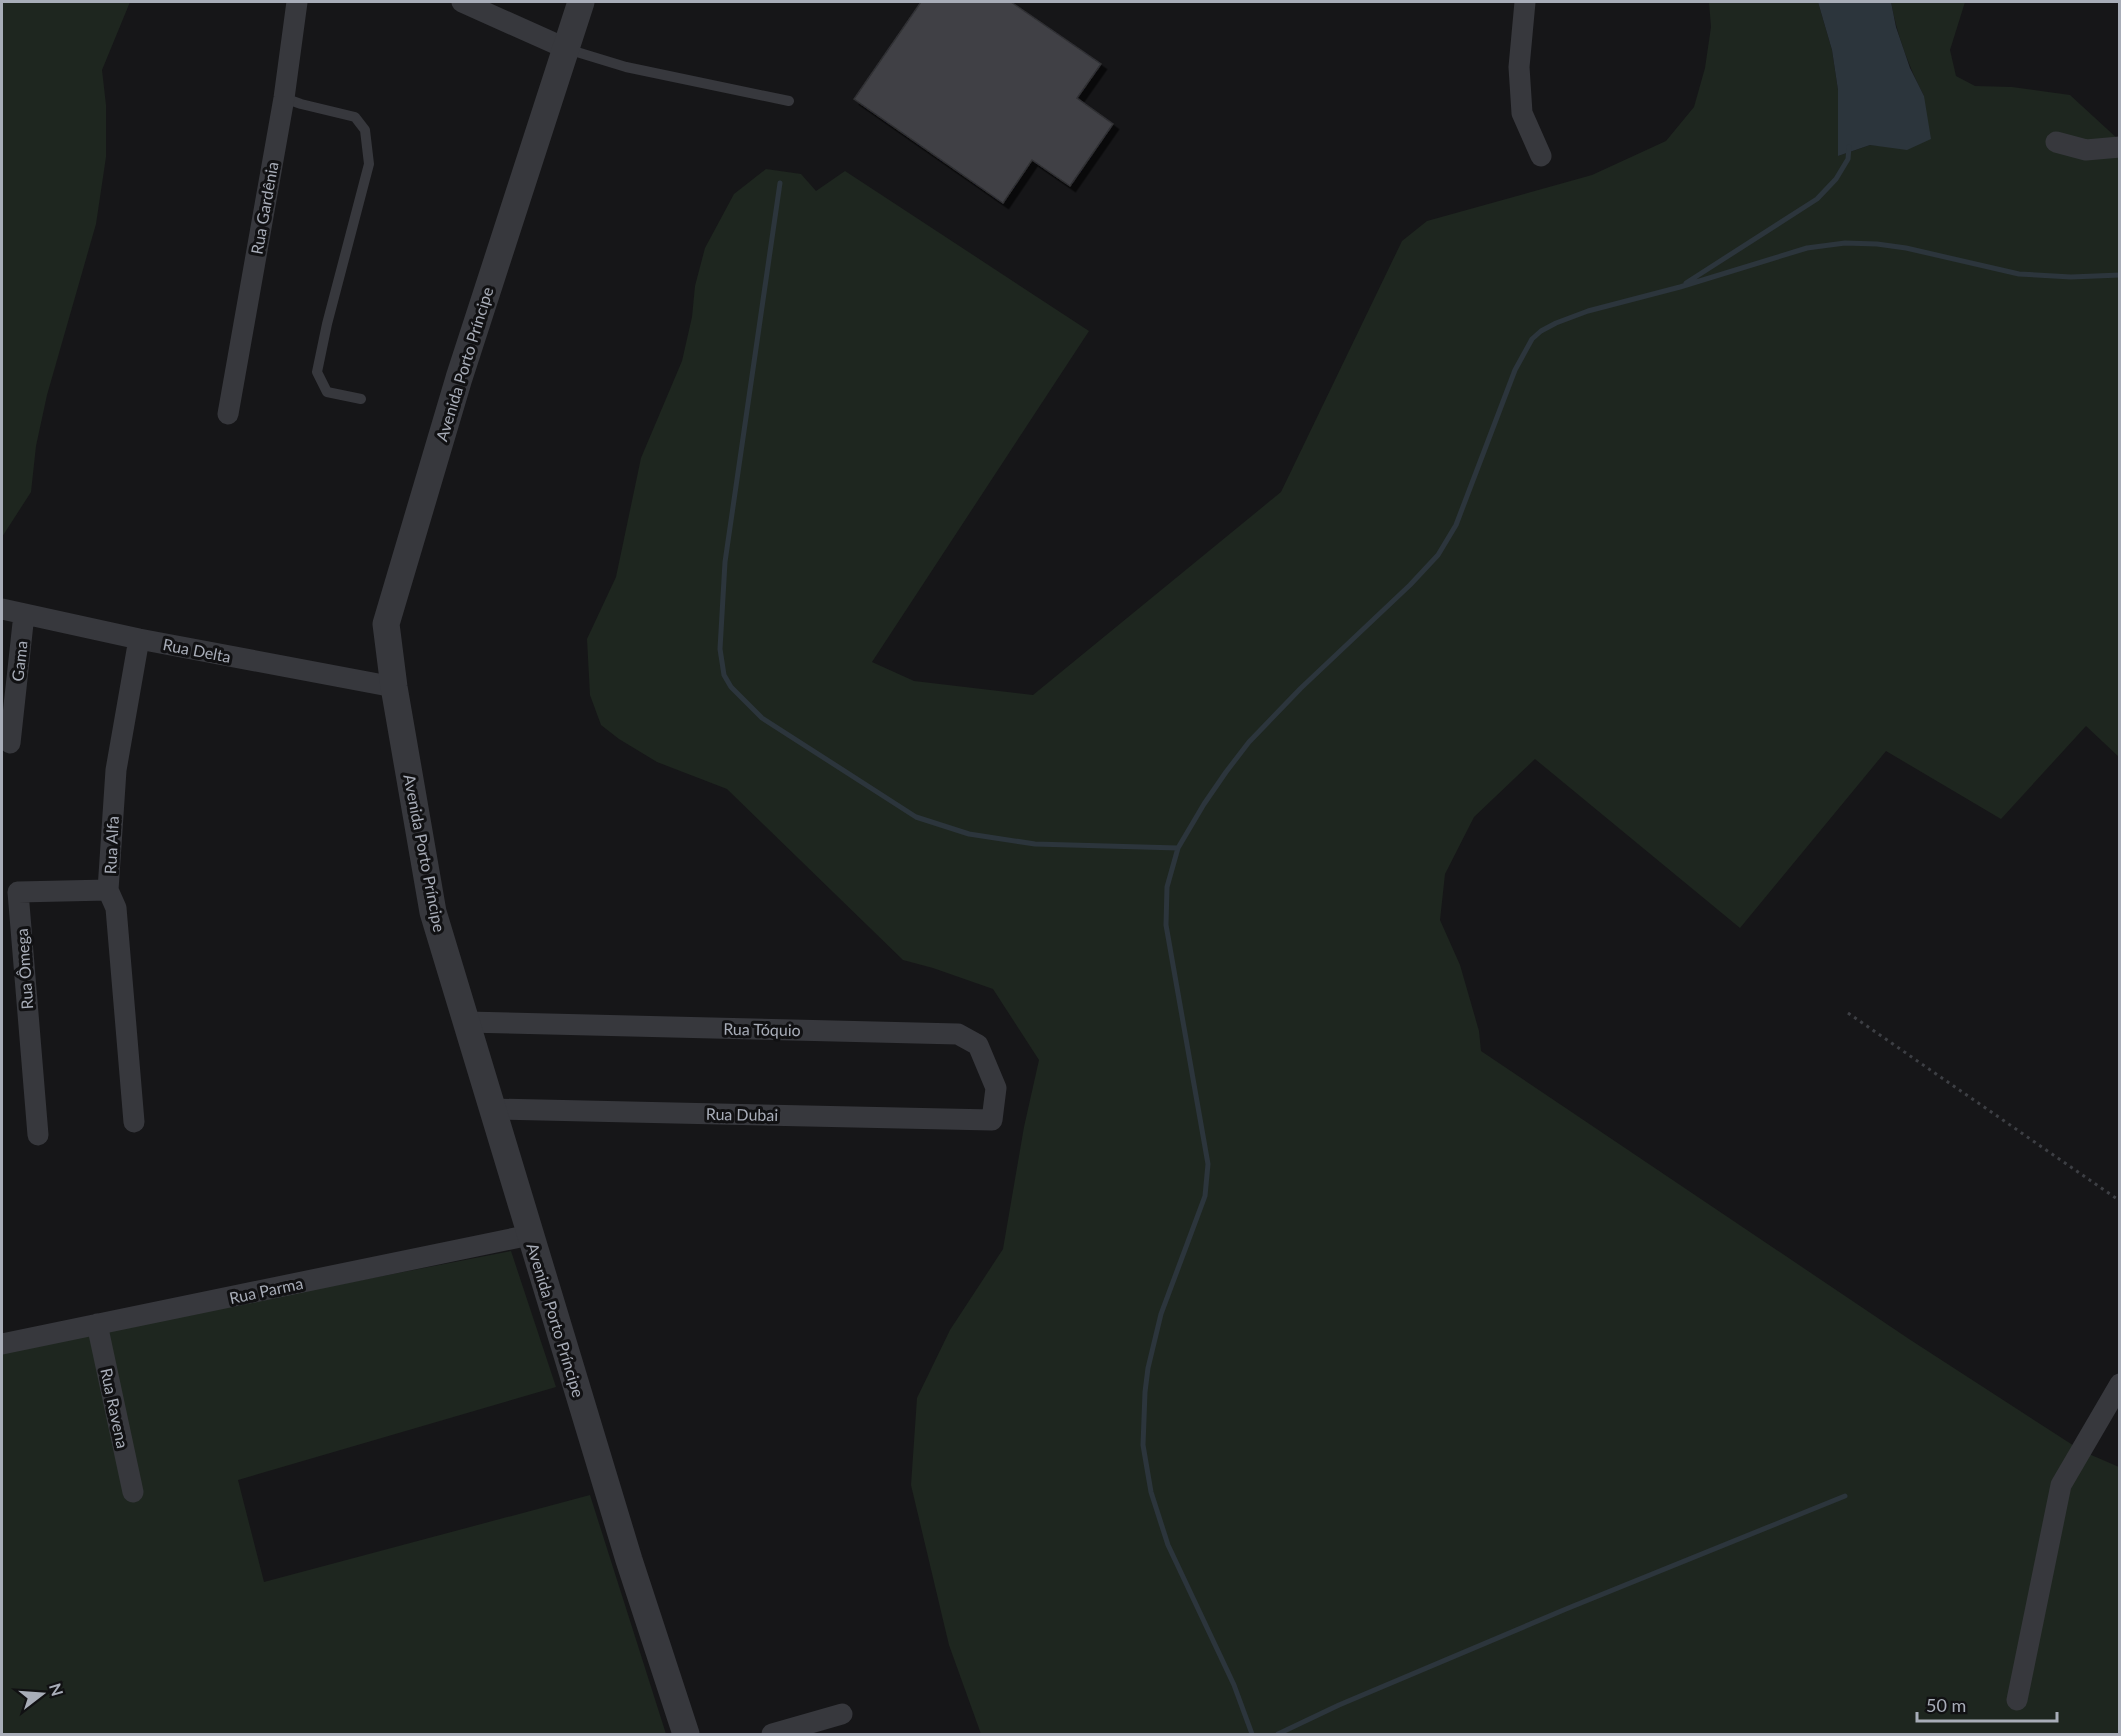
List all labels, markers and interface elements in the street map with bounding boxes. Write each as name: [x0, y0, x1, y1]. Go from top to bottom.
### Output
street label: Rua Gardênia: [246, 160, 282, 256]
street label: Avenida Porto Príncipe: [431, 285, 497, 443]
street label: Rua Delta: [161, 634, 233, 666]
street label: Gama: [7, 640, 31, 682]
street label: Avenida Porto Príncipe: [400, 772, 450, 934]
street label: Rua Alfa: [100, 815, 122, 875]
street label: Rua Ômega: [12, 928, 36, 1010]
street label: Rua Tóquio: [723, 1019, 801, 1039]
street label: Rua Dubai: [706, 1104, 778, 1124]
street label: Avenida Porto Príncipe: [523, 1241, 589, 1399]
street label: Rua Parma: [227, 1273, 305, 1307]
street label: Rua Ravena: [97, 1366, 133, 1450]
north arrow: [12, 1664, 72, 1724]
text: N: [46, 1681, 68, 1698]
scale bar: [1917, 1685, 2056, 1723]
text: 50 m: [1926, 1694, 1966, 1716]

